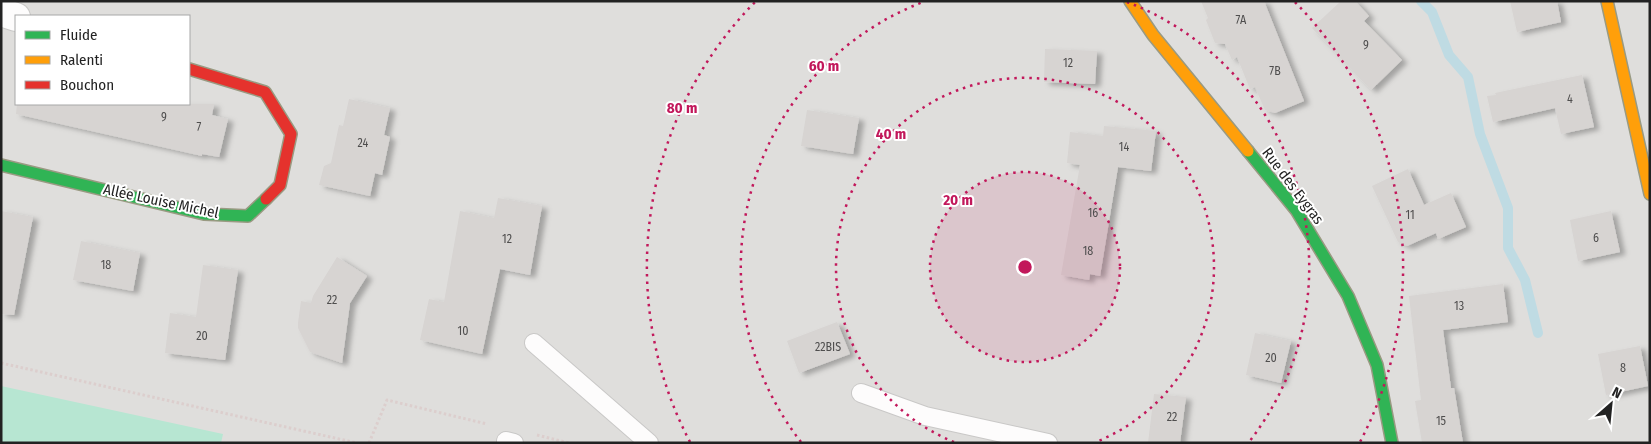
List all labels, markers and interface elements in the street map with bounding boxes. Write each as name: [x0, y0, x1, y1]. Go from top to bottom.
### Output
house number: 7A: [1236, 13, 1247, 27]
legend: [15, 15, 190, 105]
text: Fluide: [60, 26, 97, 44]
house number: 9: [1363, 38, 1369, 52]
text: Ralenti: [60, 51, 103, 69]
house number: 12: [1063, 56, 1073, 70]
text: 60 m: [809, 57, 839, 75]
house number: 7B: [1269, 64, 1281, 78]
text: Bouchon: [60, 76, 114, 94]
house number: 4: [1567, 92, 1573, 106]
text: 80 m: [667, 99, 697, 117]
house number: 9: [161, 110, 167, 124]
house number: 7: [197, 120, 202, 134]
text: 40 m: [876, 125, 906, 143]
house number: 24: [358, 136, 369, 150]
house number: 14: [1119, 140, 1129, 154]
street label: Rue des Eygras: [1258, 144, 1328, 228]
street label: Allée Louise Michel: [102, 180, 220, 222]
text: 20 m: [942, 191, 973, 209]
house number: 16: [1088, 206, 1098, 220]
house number: 11: [1405, 208, 1415, 222]
house number: 6: [1593, 231, 1599, 245]
house number: 12: [502, 232, 512, 246]
house number: 18: [1083, 244, 1093, 258]
house number: 18: [101, 258, 111, 272]
centre of rings: [1016, 258, 1034, 276]
house number: 22: [327, 293, 337, 307]
house number: 13: [1454, 299, 1464, 313]
house number: 10: [458, 324, 468, 338]
house number: 20: [196, 329, 208, 343]
house number: 22BIS: [815, 340, 841, 354]
house number: 20: [1265, 351, 1277, 365]
house number: 8: [1620, 361, 1626, 375]
north arrow: [1586, 379, 1636, 429]
text: N: [1609, 383, 1624, 402]
house number: 22: [1167, 410, 1177, 424]
house number: 15: [1436, 414, 1447, 428]

